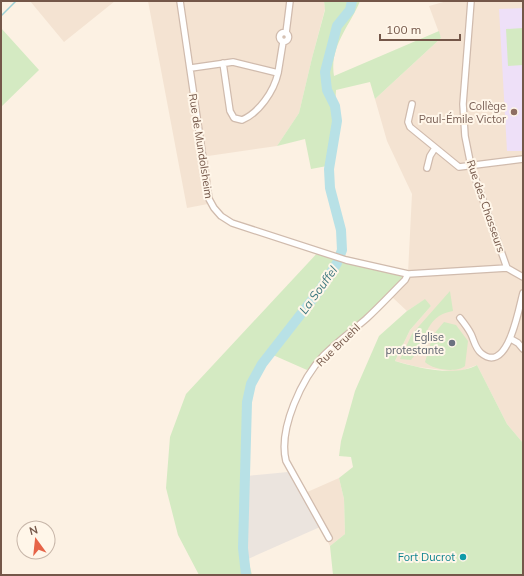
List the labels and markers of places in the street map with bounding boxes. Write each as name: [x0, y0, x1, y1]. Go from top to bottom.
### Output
place label: Collège Paul-Émile Victor: [419, 99, 506, 126]
marker: Collège Paul-Émile Victor: [509, 107, 519, 117]
place label: Église protestante: [385, 330, 444, 357]
marker: Église protestante: [447, 338, 457, 348]
place label: Fort Ducrot: [398, 550, 455, 564]
marker: Fort Ducrot: [458, 552, 468, 562]

